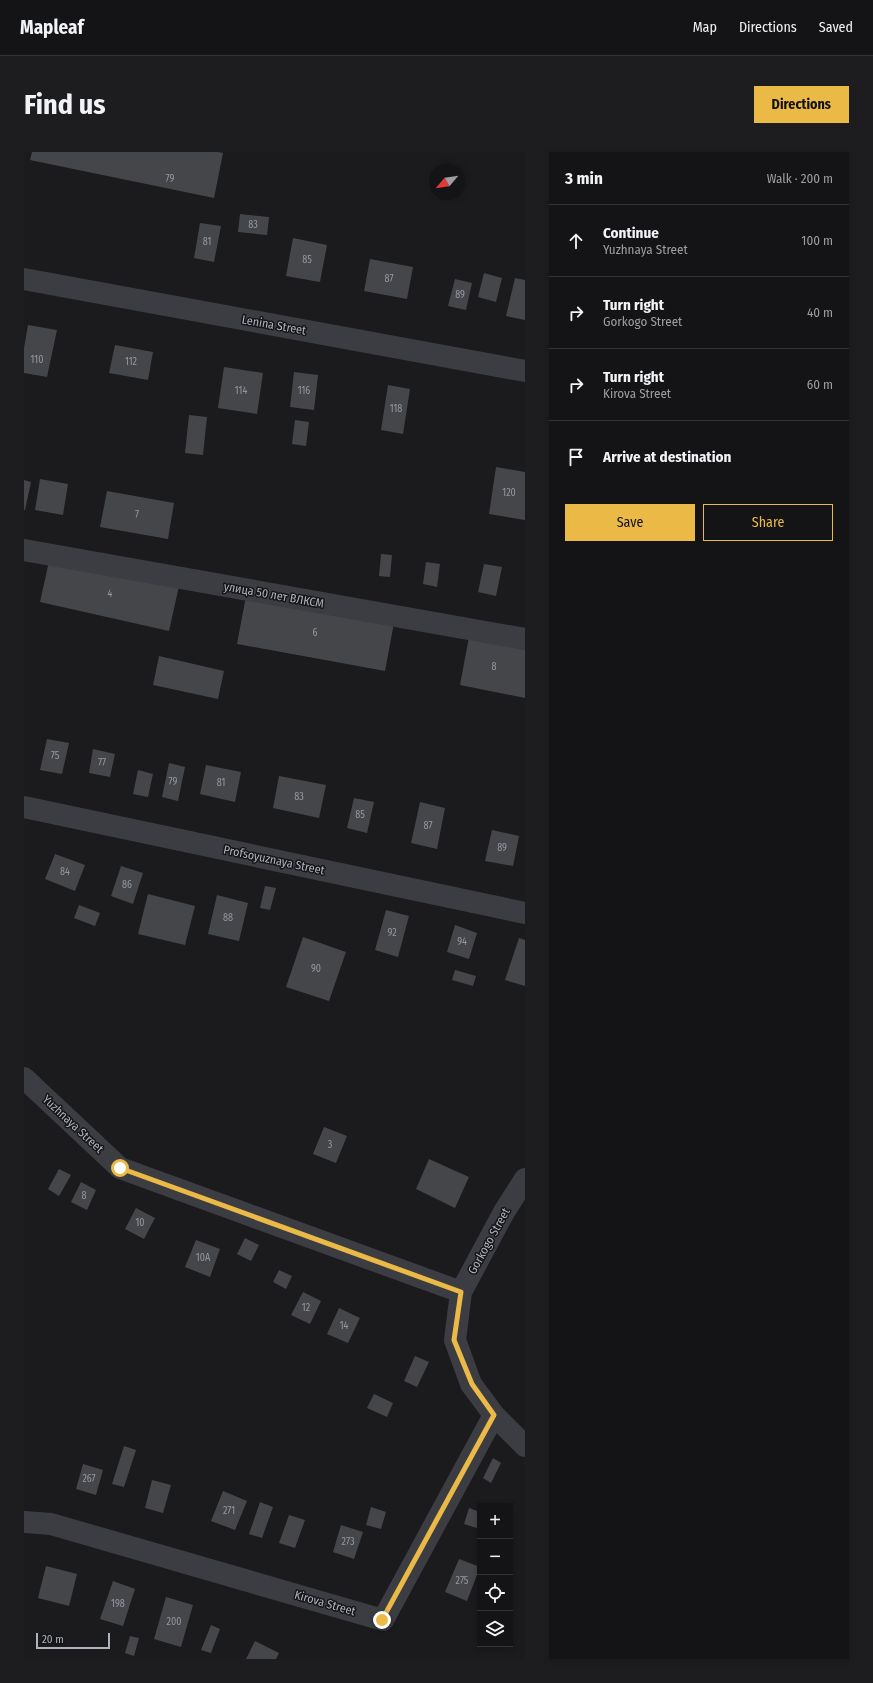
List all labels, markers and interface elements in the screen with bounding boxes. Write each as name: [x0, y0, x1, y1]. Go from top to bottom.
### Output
text: Mapleaf: [20, 16, 84, 39]
text: Map: [693, 19, 717, 36]
text: Directions: [739, 19, 797, 36]
text: Saved: [819, 19, 853, 36]
button: Directions: [754, 86, 849, 123]
text: Find us: [24, 88, 106, 121]
north arrow: [429, 164, 465, 200]
text: 3 min: [565, 168, 603, 189]
text: Walk · 200 m: [767, 171, 833, 186]
house number: 79: [166, 173, 175, 185]
house number: 83: [248, 219, 258, 231]
text: Continue: [603, 224, 659, 242]
icon: ahead: [565, 230, 587, 252]
text: 100 m: [801, 233, 833, 248]
house number: 81: [203, 236, 211, 248]
text: Yuzhnaya Street: [603, 242, 688, 257]
house number: 85: [302, 254, 312, 266]
house number: 87: [385, 273, 393, 285]
house number: 89: [455, 289, 465, 301]
text: Turn right: [603, 296, 664, 314]
icon: right: [565, 302, 587, 324]
text: 40 m: [807, 305, 833, 320]
street label: Lenina Street: [241, 312, 307, 338]
text: Gorkogo Street: [603, 314, 682, 329]
house number: 110: [31, 354, 43, 366]
house number: 112: [125, 356, 138, 368]
text: Turn right: [603, 368, 664, 386]
icon: right: [565, 374, 587, 396]
text: 60 m: [807, 377, 833, 392]
house number: 114: [235, 385, 247, 397]
house number: 116: [298, 385, 310, 397]
text: Kirova Street: [603, 386, 671, 401]
house number: 118: [390, 403, 402, 415]
icon: arrive: [565, 446, 587, 468]
text: Arrive at destination: [603, 448, 731, 466]
house number: 120: [502, 487, 516, 499]
button: Save: [565, 504, 695, 541]
button: Share: [703, 504, 833, 541]
house number: 7: [135, 509, 139, 521]
street label: улица 50 лет ВЛКСМ: [223, 579, 325, 611]
house number: 4: [108, 588, 113, 600]
house number: 6: [313, 627, 318, 639]
house number: 8: [492, 661, 497, 673]
house number: 75: [51, 750, 60, 762]
house number: 77: [98, 757, 106, 769]
house number: 79: [169, 776, 178, 788]
house number: 81: [217, 777, 225, 789]
house number: 83: [294, 791, 304, 803]
house number: 85: [355, 809, 365, 821]
house number: 87: [424, 820, 432, 832]
street label: Profsoyuznaya Street: [222, 842, 326, 878]
house number: 89: [497, 842, 507, 854]
house number: 84: [60, 866, 70, 878]
house number: 86: [122, 879, 132, 891]
house number: 88: [223, 912, 233, 924]
house number: 92: [387, 927, 397, 939]
house number: 94: [457, 936, 467, 948]
house number: 90: [311, 963, 321, 975]
street label: Yuzhnaya Street: [40, 1092, 106, 1156]
house number: 3: [328, 1139, 333, 1151]
route start: [111, 1159, 129, 1177]
house number: 8: [82, 1190, 87, 1202]
street label: Gorkogo Street: [465, 1206, 513, 1276]
house number: 10: [135, 1217, 145, 1229]
house number: 10А: [196, 1252, 211, 1264]
house number: 12: [302, 1302, 311, 1314]
house number: 14: [340, 1320, 349, 1332]
house number: 267: [82, 1473, 96, 1485]
map controls: [477, 1503, 513, 1647]
button: +: [477, 1503, 513, 1539]
house number: 271: [223, 1505, 235, 1517]
house number: 273: [342, 1536, 355, 1548]
button: −: [477, 1539, 513, 1575]
house number: 275: [456, 1575, 469, 1587]
button: locate: [477, 1575, 513, 1611]
street label: Kirova Street: [293, 1588, 357, 1618]
house number: 198: [111, 1598, 125, 1610]
route end: [373, 1611, 391, 1629]
button: layers: [477, 1611, 513, 1647]
house number: 200: [167, 1616, 181, 1628]
scale bar: [36, 1631, 110, 1650]
text: 20 m: [42, 1633, 64, 1646]

